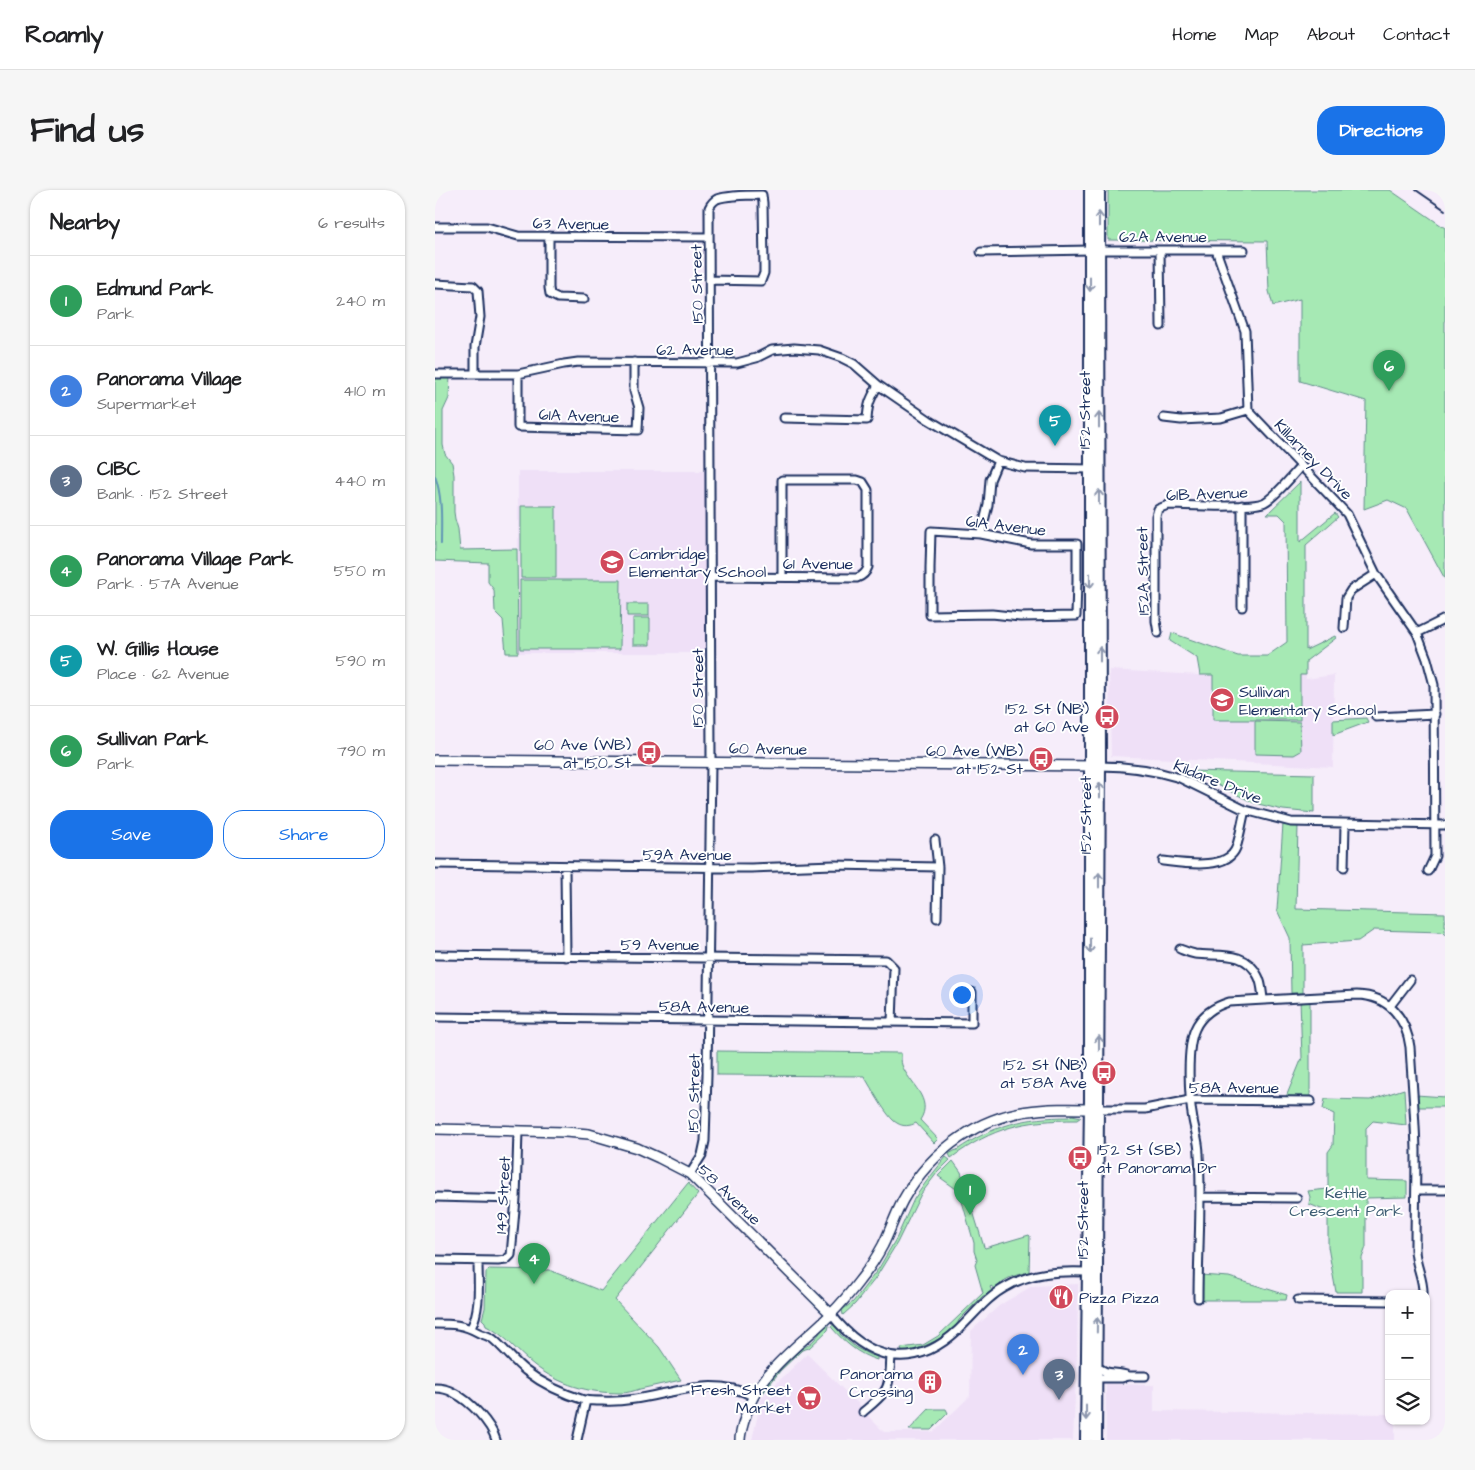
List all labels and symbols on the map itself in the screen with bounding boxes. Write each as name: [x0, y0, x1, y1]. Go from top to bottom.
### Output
one-way arrow: [1094, 211, 1103, 227]
street label: 63 Avenue: [533, 212, 610, 236]
street label: 62A Avenue: [1119, 226, 1207, 248]
street label: 150 Street: [685, 244, 709, 324]
one-way arrow: [1085, 276, 1094, 292]
street label: 62 Avenue: [656, 339, 734, 361]
pin: 6: [1373, 350, 1405, 391]
street label: 152 Street: [1074, 370, 1096, 449]
street label: 61A Avenue: [538, 404, 620, 428]
pin: 5: [1039, 405, 1071, 446]
one-way arrow: [1094, 413, 1104, 429]
street label: Killarney Drive: [1268, 414, 1358, 506]
street label: 61B Avenue: [1166, 482, 1249, 506]
one-way arrow: [1094, 489, 1104, 506]
street label: 61A Avenue: [964, 510, 1048, 542]
street label: 152A Street: [1131, 526, 1155, 615]
place label: Cambridge Elementary School: [629, 543, 766, 584]
school or university icon: Cambridge Elementary School: [599, 549, 625, 575]
street label: 61 Avenue: [783, 553, 854, 575]
one-way arrow: [1085, 572, 1095, 589]
one-way arrow: [1095, 646, 1105, 662]
street label: 150 Street: [687, 648, 709, 728]
place label: Sullivan Elementary School: [1239, 681, 1376, 722]
school or university icon: Sullivan Elementary School: [1209, 687, 1235, 713]
place label: 152 St (NB) at 60 Ave: [1005, 698, 1089, 738]
bus stop icon: 152 St (NB) at 60 Ave: [1094, 704, 1120, 730]
place label: 60 Ave (WB) at 150 St: [534, 734, 632, 774]
street label: 60 Avenue: [729, 737, 808, 761]
bus stop icon: 60 Ave (WB) at 150 St: [636, 740, 662, 766]
place label: 60 Ave (WB) at 152 St: [926, 740, 1024, 780]
bus stop icon: 60 Ave (WB) at 152 St: [1028, 746, 1054, 772]
street label: Kildare Drive: [1170, 754, 1265, 810]
street label: 152 Street: [1075, 775, 1097, 854]
one-way arrow: [1095, 782, 1105, 798]
street label: 59A Avenue: [642, 844, 732, 866]
one-way arrow: [1094, 872, 1104, 888]
street label: 59 Avenue: [621, 934, 700, 956]
one-way arrow: [1085, 938, 1095, 954]
your location: [949, 982, 975, 1008]
street label: 58A Avenue: [659, 995, 750, 1019]
one-way arrow: [1094, 1035, 1104, 1051]
street label: 150 Street: [682, 1053, 706, 1133]
place label: 152 St (NB) at 58A Ave: [1000, 1054, 1087, 1094]
bus stop icon: 152 St (NB) at 58A Ave: [1091, 1060, 1117, 1086]
street label: 58A Avenue: [1189, 1077, 1280, 1099]
place label: 152 St (SB) at Panorama Dr: [1097, 1139, 1217, 1179]
bus stop icon: 152 St (SB) at Panorama Dr: [1067, 1145, 1093, 1171]
street label: 149 Street: [490, 1155, 516, 1234]
street label: 58 Avenue: [693, 1159, 766, 1231]
pin: 1: [954, 1174, 986, 1215]
street label: 152 Street: [1072, 1180, 1094, 1259]
park label: Kettle Crescent Park: [1289, 1182, 1403, 1222]
pin: 4: [518, 1243, 550, 1284]
restaurant icon: Pizza Pizza: [1048, 1284, 1074, 1310]
place label: Pizza Pizza: [1079, 1287, 1159, 1309]
one-way arrow: [1092, 1317, 1102, 1334]
pin: 2: [1007, 1334, 1039, 1375]
pin: 3: [1043, 1359, 1075, 1400]
place label: Panorama Crossing: [840, 1363, 913, 1404]
building icon: Panorama Crossing: [917, 1369, 943, 1395]
place label: Fresh Street Market: [691, 1379, 792, 1419]
supermarket icon: Fresh Street Market: [796, 1385, 822, 1411]
one-way arrow: [1081, 1404, 1091, 1421]

